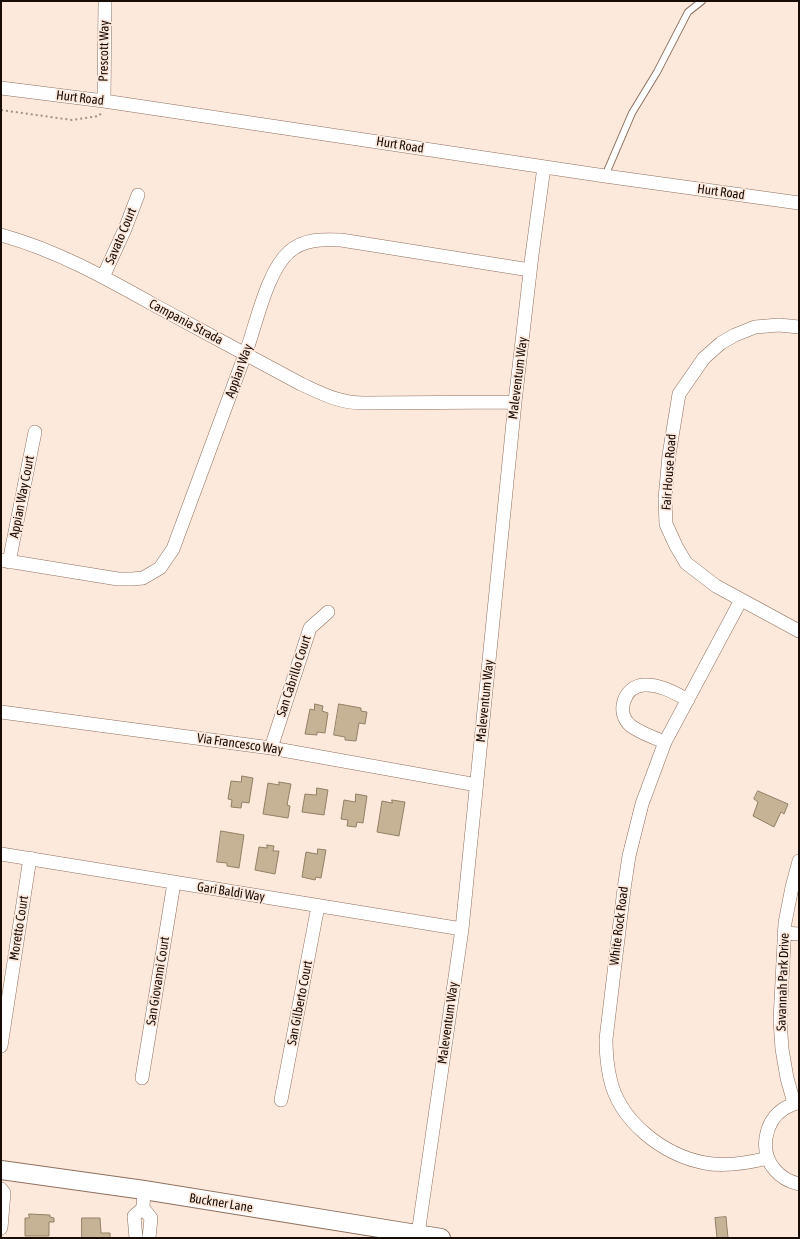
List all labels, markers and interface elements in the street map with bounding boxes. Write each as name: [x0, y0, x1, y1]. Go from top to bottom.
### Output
street label: Prescott Way: [96, 20, 112, 82]
street label: Hurt Road: [55, 87, 105, 109]
street label: Hurt Road: [375, 134, 425, 156]
street label: Hurt Road: [696, 181, 746, 203]
street label: Savato Court: [102, 205, 140, 267]
street label: Campania Strada: [146, 296, 226, 348]
street label: Maleventum Way: [505, 336, 531, 420]
street label: Appian Way: [222, 342, 256, 400]
street label: Fair House Road: [659, 433, 679, 511]
street label: Appian Way Court: [6, 454, 38, 540]
street label: San Cabrillo Court: [273, 633, 315, 719]
street label: Maleventum Way: [473, 659, 497, 743]
street label: Via Francesco Way: [196, 730, 284, 758]
street label: Gari Baldi Way: [196, 879, 266, 905]
street label: White Rock Road: [606, 885, 632, 967]
street label: Moretto Court: [6, 894, 32, 962]
street label: Savannah Park Drive: [773, 933, 793, 1031]
street label: San Giovanni Court: [143, 935, 173, 1027]
street label: San Gilberto Court: [284, 959, 316, 1047]
street label: Maleventum Way: [435, 981, 461, 1065]
street label: Buckner Lane: [188, 1190, 254, 1216]

